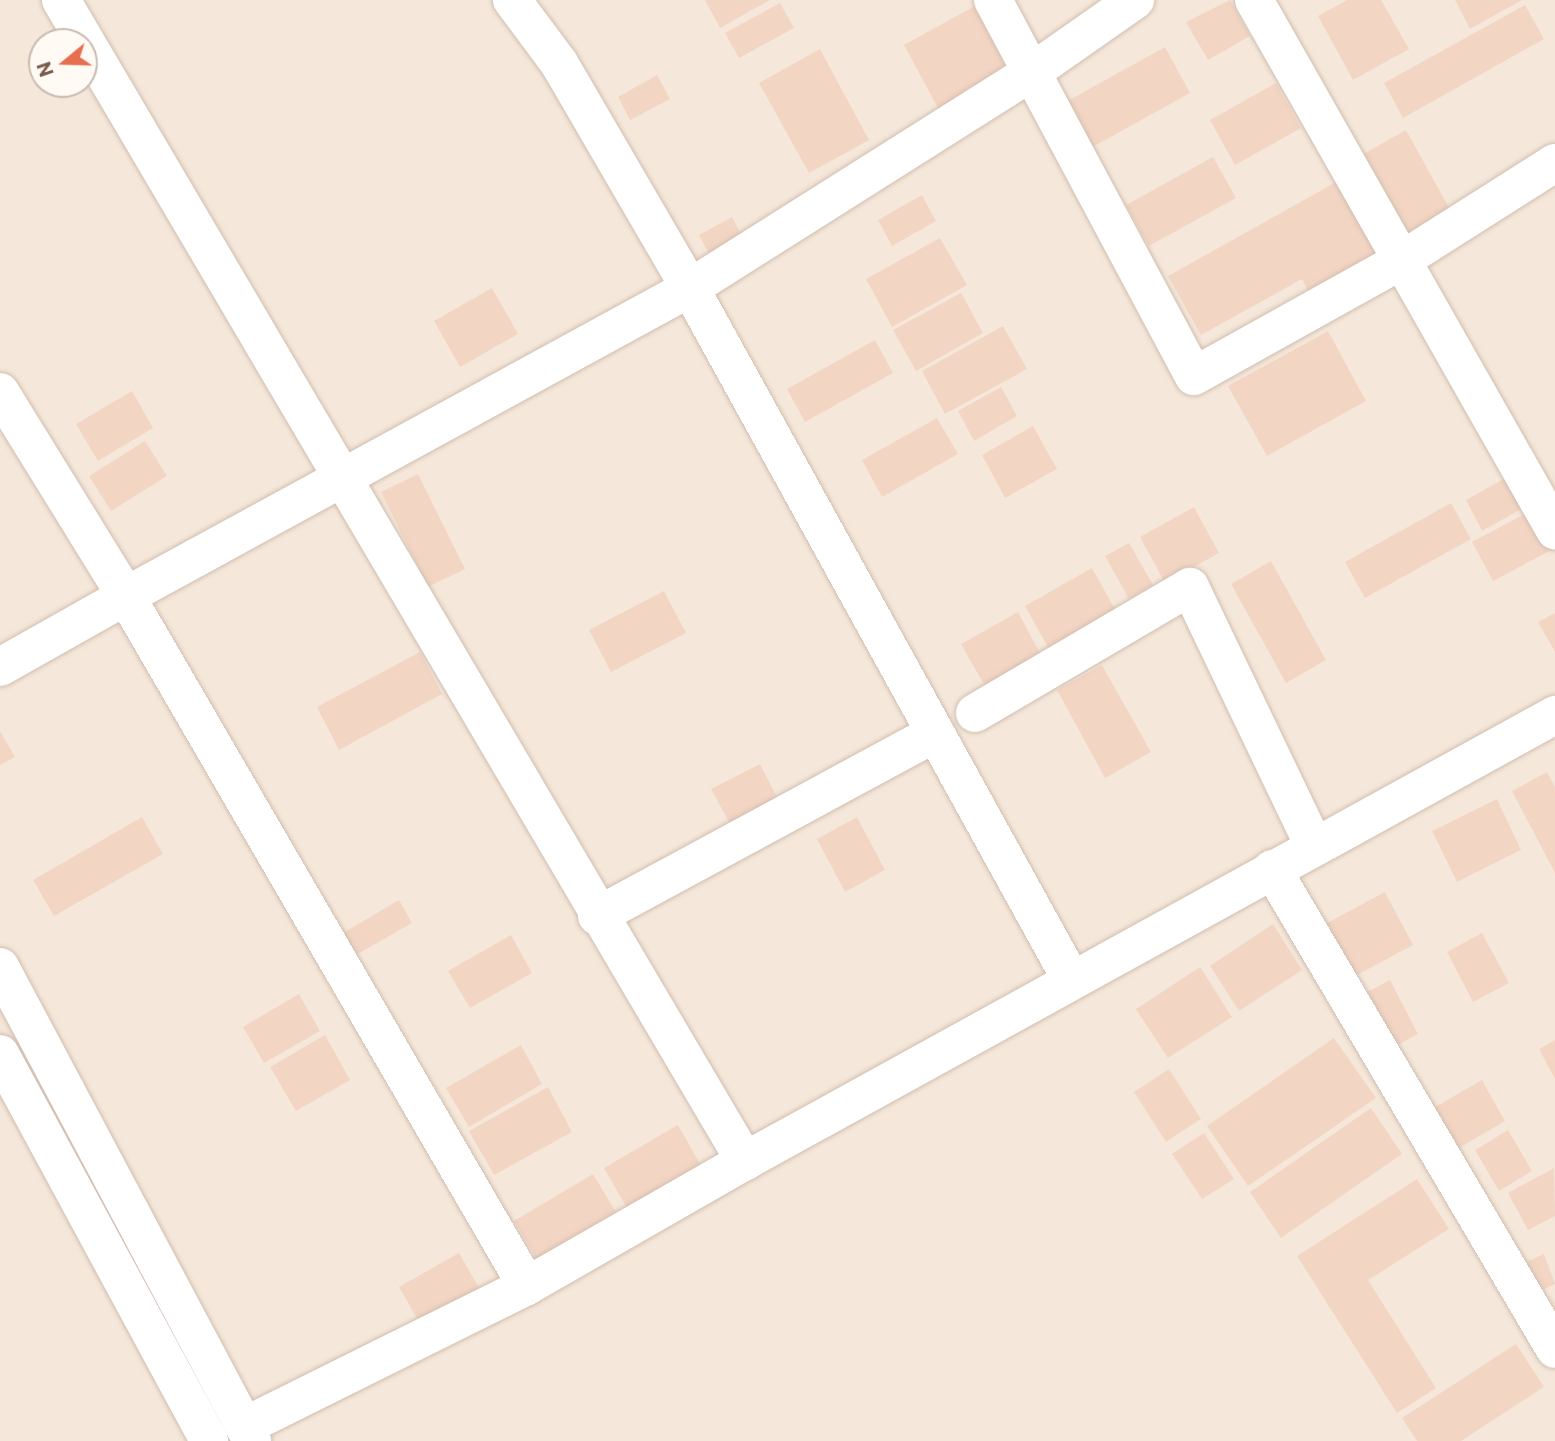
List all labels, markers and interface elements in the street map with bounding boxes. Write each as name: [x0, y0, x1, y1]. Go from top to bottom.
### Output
north arrow: [28, 28, 98, 98]
text: N: [31, 59, 58, 80]

